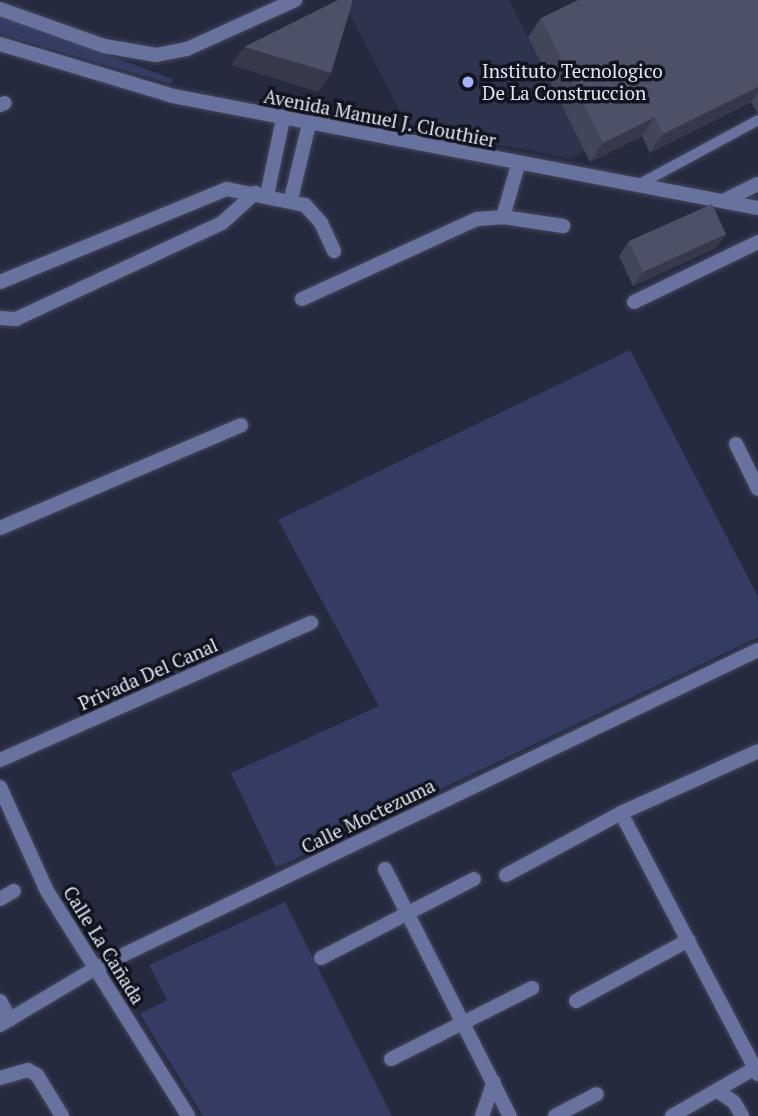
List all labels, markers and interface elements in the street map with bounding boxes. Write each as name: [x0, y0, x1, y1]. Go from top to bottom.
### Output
place label: Instituto Tecnologico De La Construccion: [482, 60, 663, 104]
marker: Instituto Tecnologico De La Construccion: [460, 74, 476, 90]
street label: Avenida Manuel J. Clouthier: [262, 84, 498, 152]
street label: Privada Del Canal: [75, 633, 221, 715]
street label: Calle Moctezuma: [297, 774, 439, 858]
street label: Calle La Cañada: [59, 882, 149, 1008]

